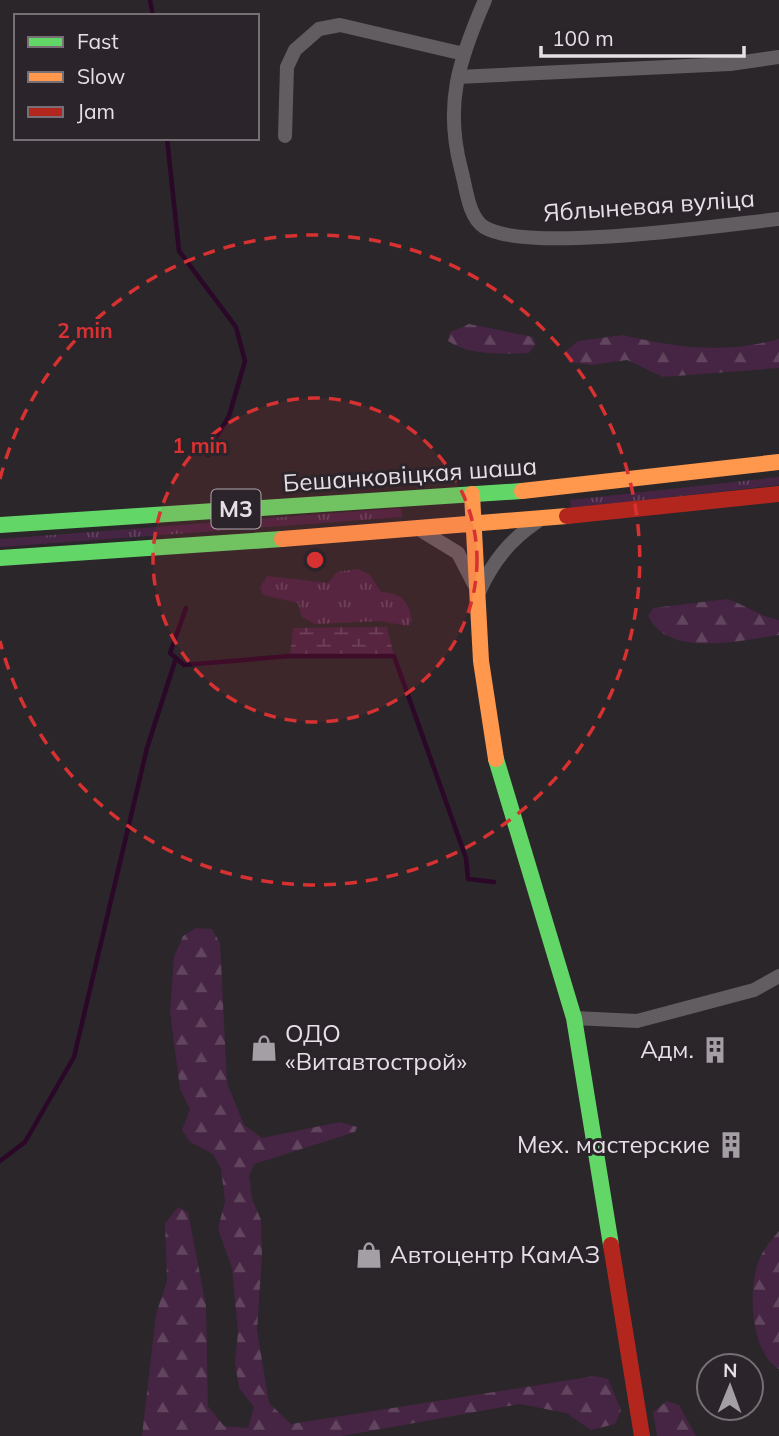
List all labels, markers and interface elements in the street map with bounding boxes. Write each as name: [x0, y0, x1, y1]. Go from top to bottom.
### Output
legend: [14, 14, 259, 140]
scale bar: [541, 14, 744, 58]
text: 100 m: [552, 25, 614, 51]
text: Fast: [77, 28, 119, 54]
text: Slow: [77, 63, 125, 89]
text: Jam: [77, 98, 115, 124]
street label: Яблыневая вуліца: [542, 183, 756, 227]
text: 2 min: [57, 317, 113, 343]
text: 1 min: [172, 432, 228, 458]
street label: Бешанковіцкая шаша: [282, 450, 538, 498]
road number: М3: [212, 489, 260, 528]
centre of rings: [303, 548, 327, 572]
place label: ОДО «Витавтострой»: [285, 1018, 467, 1076]
shop icon: ОДО «Витавтострой»: [249, 1033, 279, 1063]
place label: Адм.: [640, 1034, 694, 1064]
building icon: Адм.: [700, 1035, 730, 1065]
place label: Мех. мастерские: [517, 1129, 710, 1159]
building icon: Мех. мастерские: [716, 1130, 746, 1160]
place label: Автоцентр КамАЗ: [390, 1239, 600, 1269]
shop icon: Автоцентр КамАЗ: [354, 1240, 384, 1270]
north arrow: [695, 1352, 765, 1422]
text: N: [723, 1358, 738, 1382]

